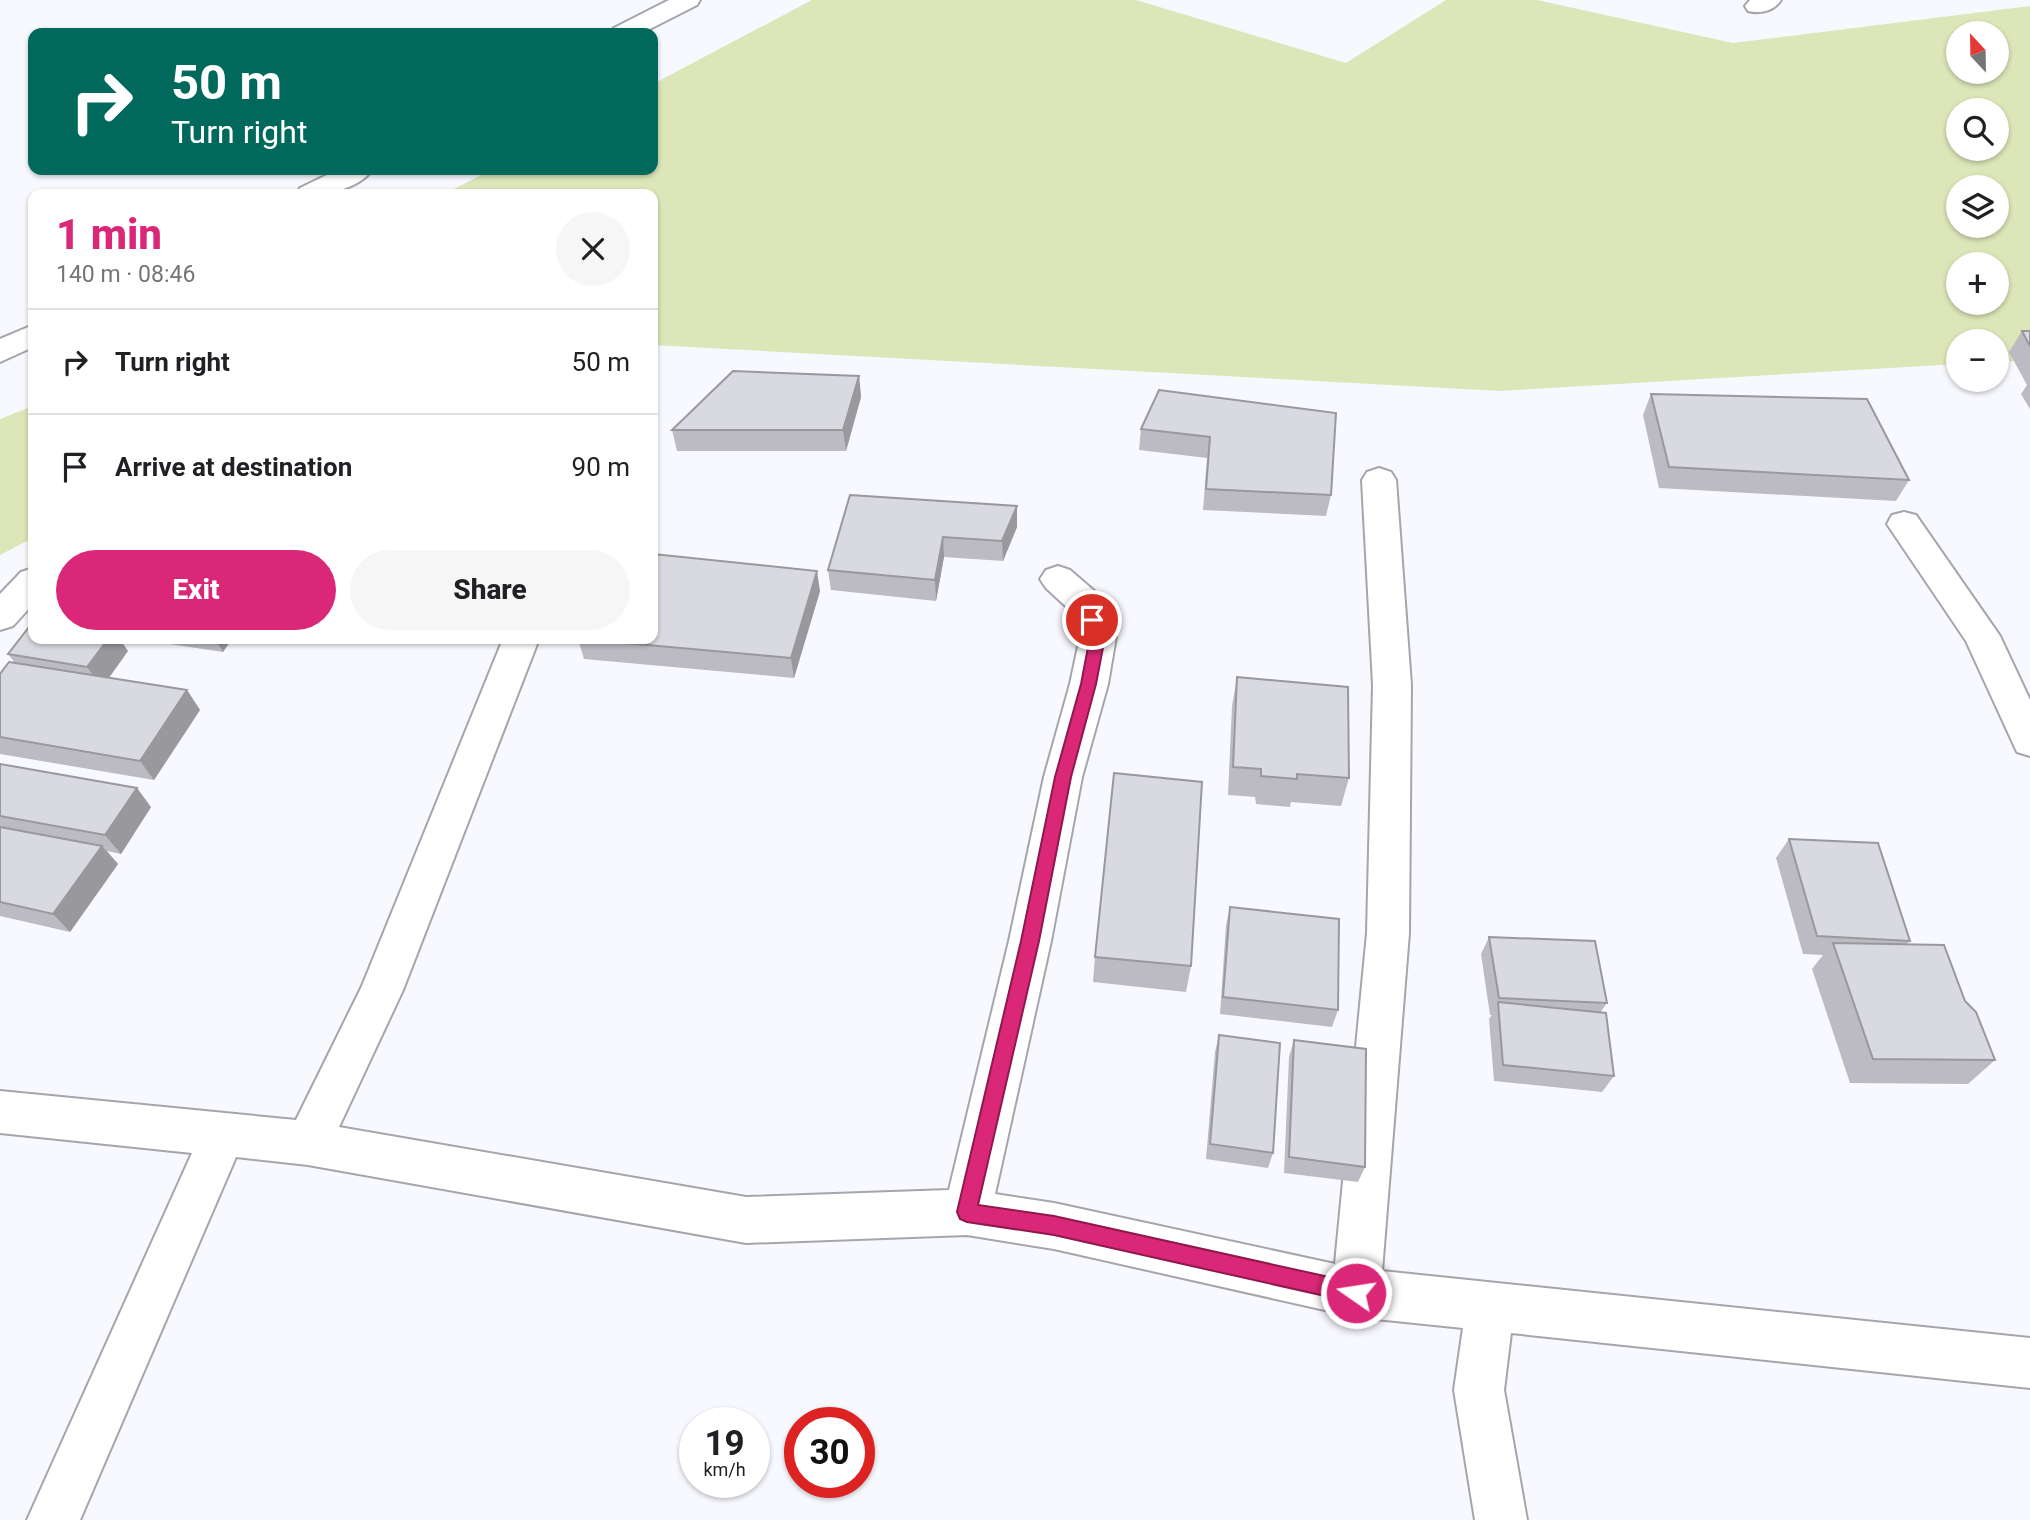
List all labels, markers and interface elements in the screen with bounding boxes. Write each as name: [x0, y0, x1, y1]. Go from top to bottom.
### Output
north arrow: [1946, 21, 2009, 84]
map controls: [1946, 21, 2009, 392]
text: 50 m: [171, 54, 282, 111]
icon: right: [56, 56, 147, 147]
button: search: [1946, 98, 2009, 161]
text: Turn right: [171, 113, 307, 151]
button: layers: [1946, 175, 2009, 238]
text: 1 min: [56, 210, 162, 259]
button: close: [556, 212, 630, 286]
button: +: [1946, 252, 2009, 315]
text: 140 m · 08:46: [56, 261, 195, 288]
button: −: [1946, 329, 2009, 392]
icon: right: [56, 343, 94, 381]
text: Turn right: [115, 347, 230, 377]
text: 50 m: [572, 347, 630, 377]
icon: arrive: [56, 448, 94, 486]
text: Arrive at destination: [115, 452, 352, 482]
text: 90 m: [572, 452, 630, 482]
button: Exit: [56, 550, 336, 630]
button: Share: [350, 550, 630, 630]
pin: [1062, 590, 1122, 650]
icon: arrive: [1073, 601, 1111, 639]
position arrow: [1319, 1256, 1393, 1330]
speed limit sign: 30: [784, 1407, 875, 1498]
text: 19: [704, 1423, 745, 1464]
text: km/h: [703, 1459, 746, 1480]

